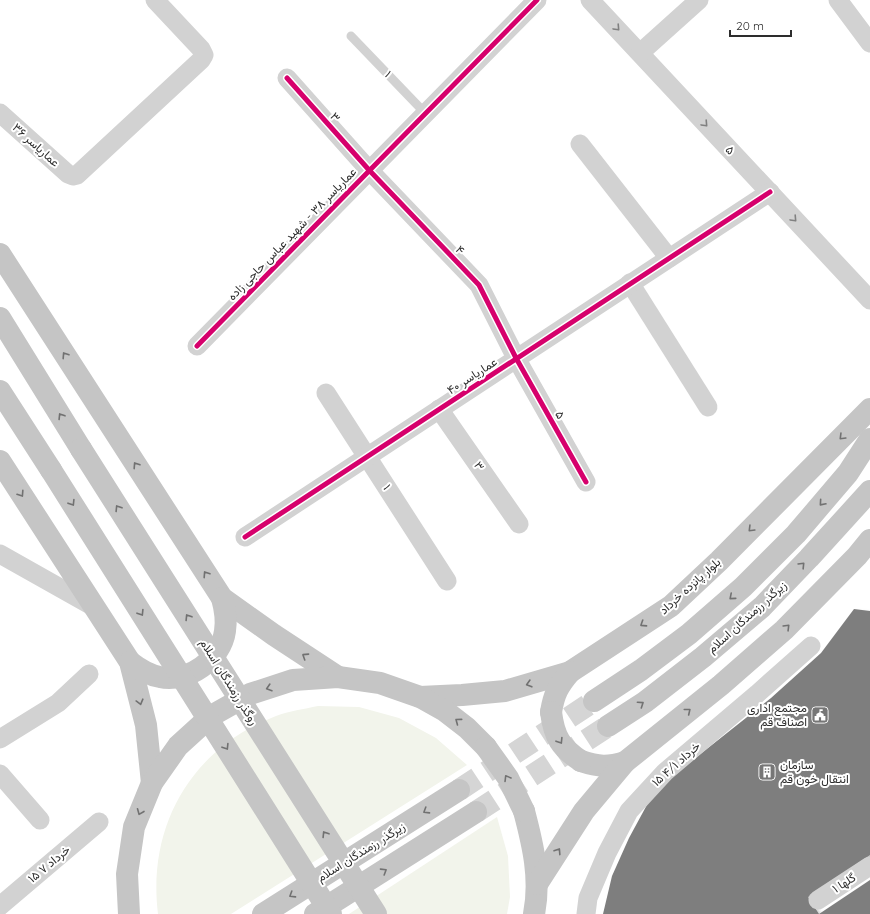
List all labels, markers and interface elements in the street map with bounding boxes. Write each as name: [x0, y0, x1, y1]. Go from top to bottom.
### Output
scale bar: [730, 12, 791, 38]
text: 20 m: [736, 18, 764, 33]
one-way arrow: [612, 24, 619, 31]
street label: ۱: [382, 67, 395, 80]
street label: ۳: [327, 109, 344, 125]
one-way arrow: [701, 119, 708, 126]
street label: عماریاسر ۳۶: [9, 120, 63, 170]
street label: ۵: [722, 142, 738, 157]
street label: عماریاسر ۳۸ - شهید عباس حاجی زاده: [224, 164, 360, 304]
one-way arrow: [789, 214, 796, 221]
street label: ۴: [453, 242, 468, 257]
one-way arrow: [63, 352, 70, 359]
street label: عماریاسر ۴۰: [444, 354, 500, 398]
street label: ۵: [552, 408, 569, 421]
one-way arrow: [58, 413, 66, 420]
one-way arrow: [839, 432, 847, 440]
street label: ۳: [471, 458, 488, 473]
one-way arrow: [134, 462, 141, 469]
street label: ۱: [380, 481, 395, 492]
one-way arrow: [16, 489, 23, 496]
one-way arrow: [820, 498, 827, 506]
one-way arrow: [67, 499, 75, 506]
one-way arrow: [116, 505, 123, 512]
one-way arrow: [748, 524, 755, 532]
street label: بلوار پانزده خرداد: [656, 554, 724, 618]
one-way arrow: [797, 562, 805, 570]
one-way arrow: [204, 571, 211, 578]
street label: زیرگذر رزمندگان اسلام: [704, 577, 790, 657]
one-way arrow: [730, 592, 737, 599]
one-way arrow: [137, 609, 144, 616]
one-way arrow: [186, 615, 193, 622]
one-way arrow: [640, 619, 647, 627]
one-way arrow: [782, 624, 790, 632]
street label: روگذر رزمندگان اسلام: [196, 636, 262, 728]
one-way arrow: [302, 653, 309, 660]
one-way arrow: [526, 679, 533, 688]
one-way arrow: [266, 683, 273, 692]
one-way arrow: [136, 699, 144, 705]
place label: مجتمع اداری اصناف قم: [747, 700, 807, 730]
one-way arrow: [637, 702, 644, 709]
public building icon: مجتمع اداری اصناف قم: [810, 705, 830, 725]
one-way arrow: [684, 709, 691, 716]
one-way arrow: [455, 719, 462, 726]
one-way arrow: [555, 737, 562, 744]
street label: ۱۵ خرداد ۴/۱: [648, 738, 704, 790]
one-way arrow: [221, 743, 228, 750]
place label: سازمان انتقال خون قم: [780, 757, 849, 787]
building icon: سازمان انتقال خون قم: [757, 762, 777, 782]
one-way arrow: [505, 775, 512, 782]
one-way arrow: [423, 806, 430, 814]
one-way arrow: [137, 809, 145, 816]
street label: زیرگذر رزمندگان اسلام: [314, 818, 408, 886]
one-way arrow: [322, 831, 330, 838]
street label: ۱۵ خرداد ۷: [25, 842, 73, 886]
one-way arrow: [553, 848, 561, 855]
one-way arrow: [380, 868, 387, 875]
street label: گلها ۱: [829, 869, 859, 897]
one-way arrow: [289, 891, 296, 898]

